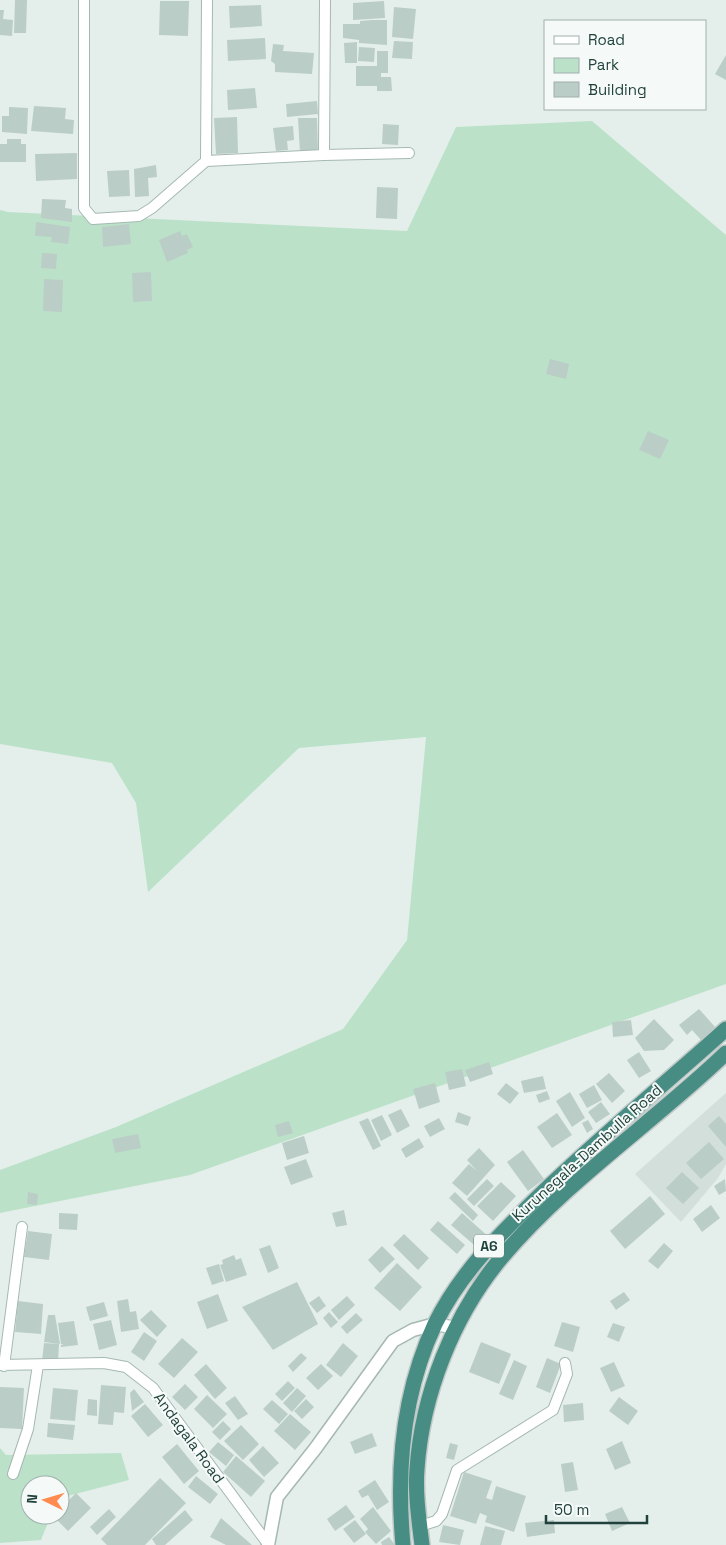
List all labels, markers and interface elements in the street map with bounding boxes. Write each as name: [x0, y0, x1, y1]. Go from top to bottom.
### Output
legend: [544, 20, 706, 110]
text: Road: [588, 30, 625, 49]
text: Park: [588, 55, 619, 74]
text: Building: [588, 80, 647, 99]
street label: Kurunegala-Dambulla Road: [508, 1080, 666, 1225]
road number: A6: [474, 1234, 504, 1258]
street label: Andagala Road: [150, 1388, 229, 1487]
north arrow: [20, 1475, 70, 1525]
scale bar: [546, 1492, 647, 1524]
text: N: [23, 1493, 41, 1504]
text: 50 m: [554, 1500, 589, 1519]

